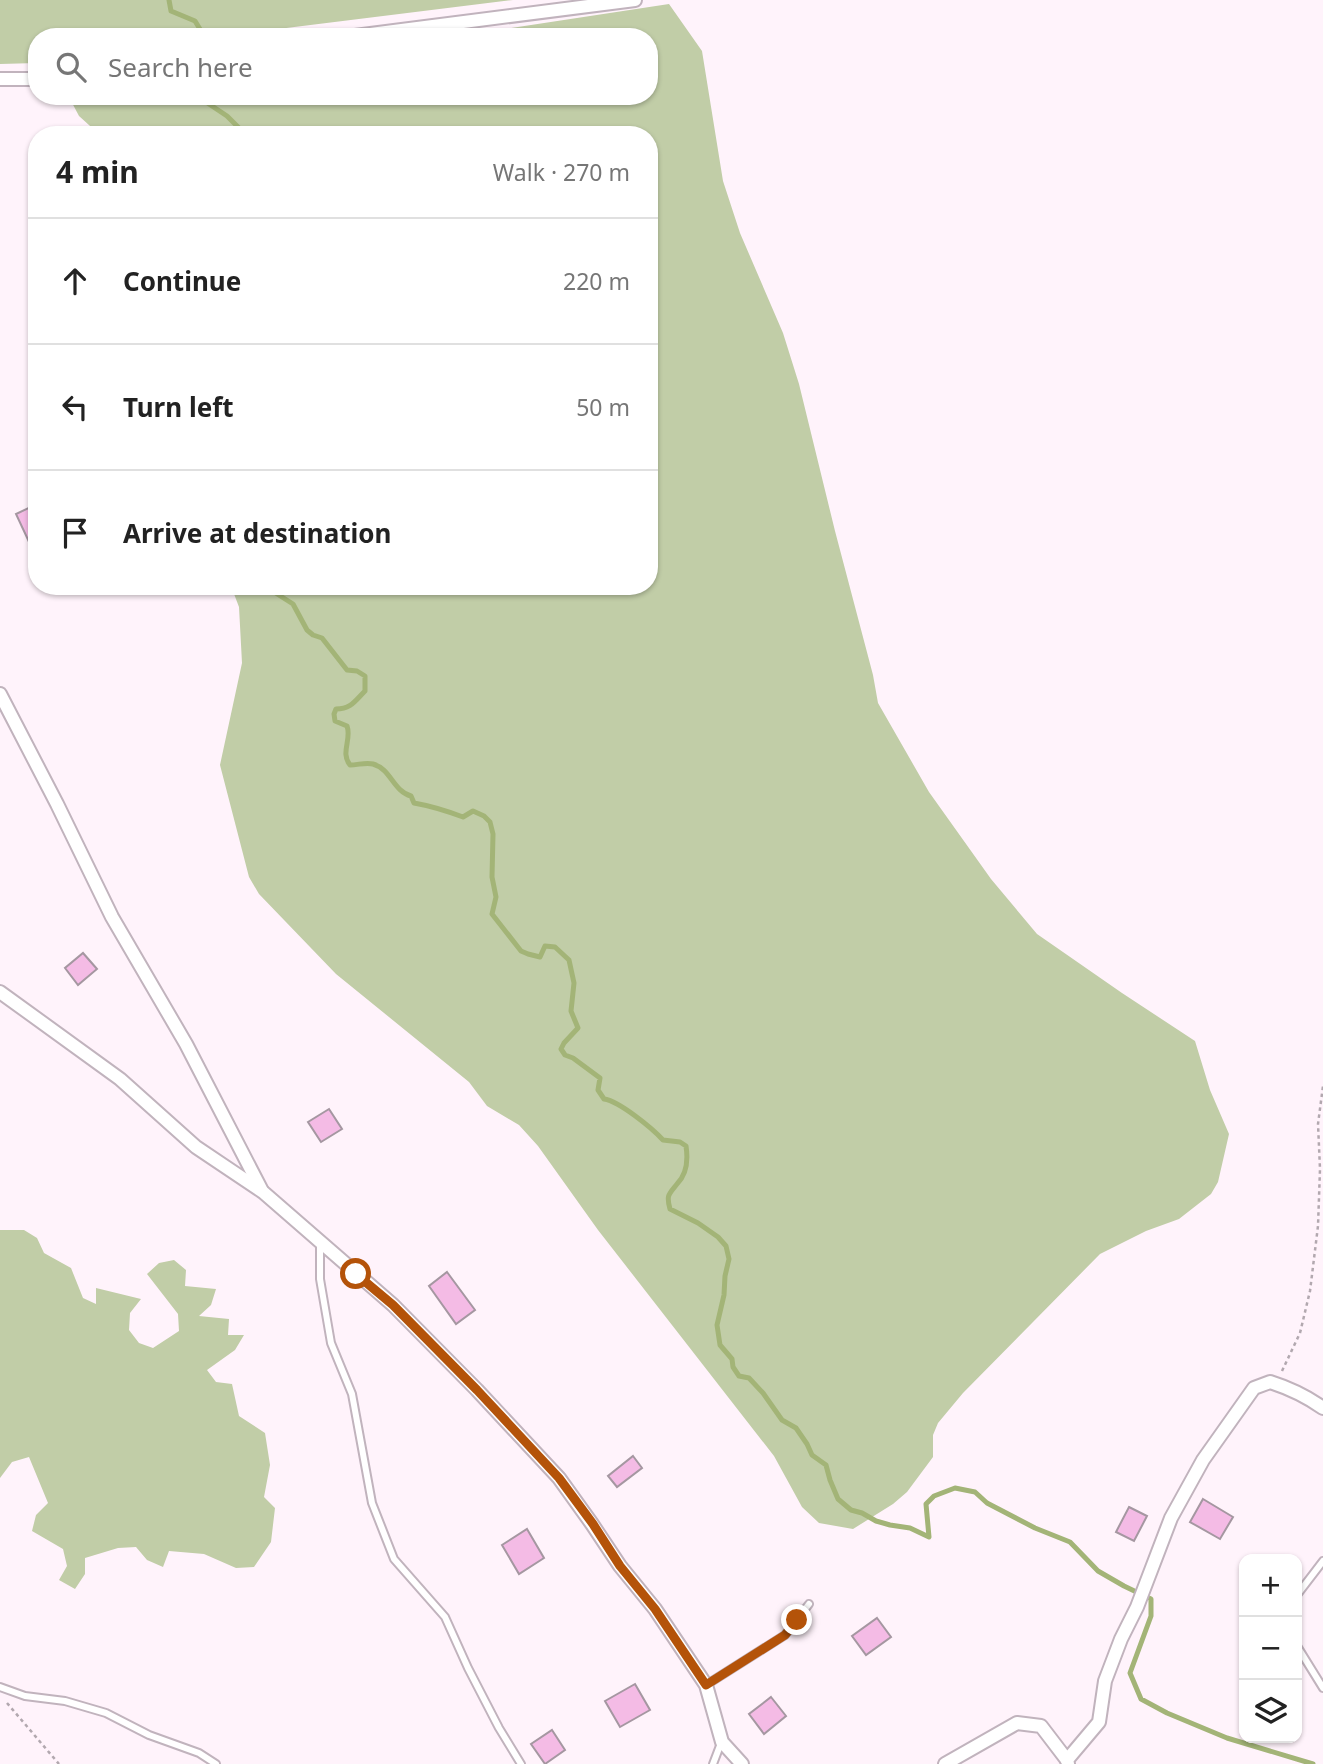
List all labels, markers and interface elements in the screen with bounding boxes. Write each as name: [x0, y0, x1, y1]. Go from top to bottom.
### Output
search box: [28, 28, 658, 105]
icon: search: [52, 48, 90, 86]
text: Search here: [108, 49, 253, 85]
text: 4 min: [56, 151, 139, 192]
text: Walk · 270 m: [493, 156, 630, 188]
icon: ahead: [56, 262, 94, 300]
text: Continue: [123, 263, 241, 299]
text: 220 m: [563, 265, 630, 297]
icon: left: [56, 388, 94, 426]
text: Turn left: [123, 389, 234, 425]
text: 50 m: [576, 391, 630, 423]
icon: arrive: [56, 514, 94, 552]
text: Arrive at destination: [123, 515, 392, 551]
route start: [340, 1258, 371, 1289]
map controls: [1239, 1554, 1302, 1743]
button: +: [1239, 1554, 1302, 1617]
route end: [781, 1604, 812, 1635]
button: −: [1239, 1617, 1302, 1680]
button: layers: [1239, 1680, 1302, 1743]

